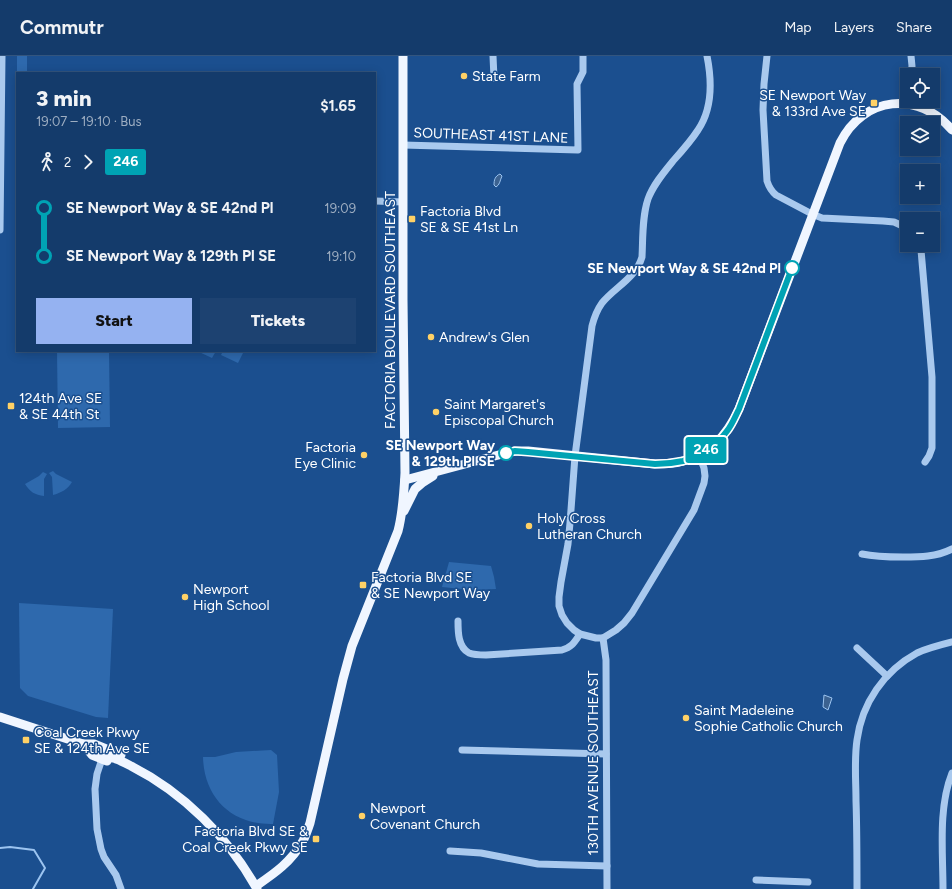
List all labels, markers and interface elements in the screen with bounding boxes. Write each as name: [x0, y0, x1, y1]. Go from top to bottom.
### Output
text: Commutr: [20, 16, 104, 39]
text: Map: [784, 19, 812, 36]
text: Layers: [834, 19, 874, 36]
text: Share: [896, 19, 932, 36]
place label: State Farm: [472, 68, 541, 85]
map controls: [900, 68, 940, 252]
button: locate: [900, 68, 940, 108]
marker: State Farm: [459, 71, 469, 81]
text: 3 min: [36, 85, 92, 112]
place label: SE Newport Way & 133rd Ave SE: [759, 87, 867, 120]
text: $1.65: [320, 97, 356, 115]
marker: SE Newport Way & 133rd Ave SE: [869, 98, 879, 108]
text: 19:07 – 19:10 · Bus: [36, 114, 142, 129]
button: layers: [900, 116, 940, 156]
street label: SOUTHEAST 41ST LANE: [413, 124, 569, 147]
icon: walk: [36, 151, 58, 173]
icon: forward: [77, 151, 99, 173]
text: 246: [113, 153, 138, 170]
text: 2: [64, 155, 71, 170]
button: +: [900, 164, 940, 204]
street label: FACTORIA BOULEVARD SOUTHEAST: [382, 191, 399, 429]
text: SE Newport Way & SE 42nd Pl: [66, 199, 273, 217]
text: 19:09: [324, 201, 356, 216]
place label: Factoria Blvd SE & SE 41st Ln: [420, 203, 518, 236]
button: −: [900, 212, 940, 252]
marker: Factoria Blvd SE & SE 41st Ln: [407, 214, 417, 224]
text: SE Newport Way & 129th Pl SE: [66, 247, 276, 265]
text: 19:10: [326, 249, 356, 264]
place label: SE Newport Way & SE 42nd Pl: [587, 260, 781, 277]
marker: SE Newport Way & SE 42nd Pl: [784, 260, 800, 276]
button: Start: [36, 298, 192, 344]
button: Tickets: [200, 298, 356, 344]
place label: Andrew's Glen: [439, 329, 530, 346]
marker: Andrew's Glen: [426, 332, 436, 342]
place label: 124th Ave SE & SE 44th St: [19, 390, 102, 423]
place label: Saint Margaret's Episcopal Church: [444, 396, 554, 429]
marker: 124th Ave SE & SE 44th St: [6, 401, 16, 411]
marker: Saint Margaret's Episcopal Church: [431, 407, 441, 417]
place label: SE Newport Way & 129th Pl SE: [386, 437, 496, 470]
line badge: 246: [683, 437, 729, 463]
place label: Factoria Eye Clinic: [294, 439, 356, 472]
text: 246: [693, 441, 719, 458]
marker: SE Newport Way & 129th Pl SE: [498, 445, 514, 461]
marker: Factoria Eye Clinic: [359, 450, 369, 460]
place label: Holy Cross Lutheran Church: [537, 510, 642, 543]
marker: Holy Cross Lutheran Church: [524, 521, 534, 531]
place label: Factoria Blvd SE & SE Newport Way: [371, 569, 491, 602]
marker: Factoria Blvd SE & SE Newport Way: [358, 580, 368, 590]
place label: Newport High School: [193, 581, 270, 614]
marker: Newport High School: [180, 592, 190, 602]
street label: 130TH AVENUE SOUTHEAST: [585, 670, 602, 855]
place label: Saint Madeleine Sophie Catholic Church: [694, 702, 843, 735]
marker: Saint Madeleine Sophie Catholic Church: [681, 713, 691, 723]
place label: Coal Creek Pkwy SE & 124th Ave SE: [34, 724, 150, 757]
marker: Coal Creek Pkwy SE & 124th Ave SE: [21, 735, 31, 745]
place label: Newport Covenant Church: [370, 800, 480, 833]
marker: Newport Covenant Church: [357, 811, 367, 821]
place label: Factoria Blvd SE & Coal Creek Pkwy SE: [182, 823, 308, 856]
marker: Factoria Blvd SE & Coal Creek Pkwy SE: [311, 834, 321, 844]

